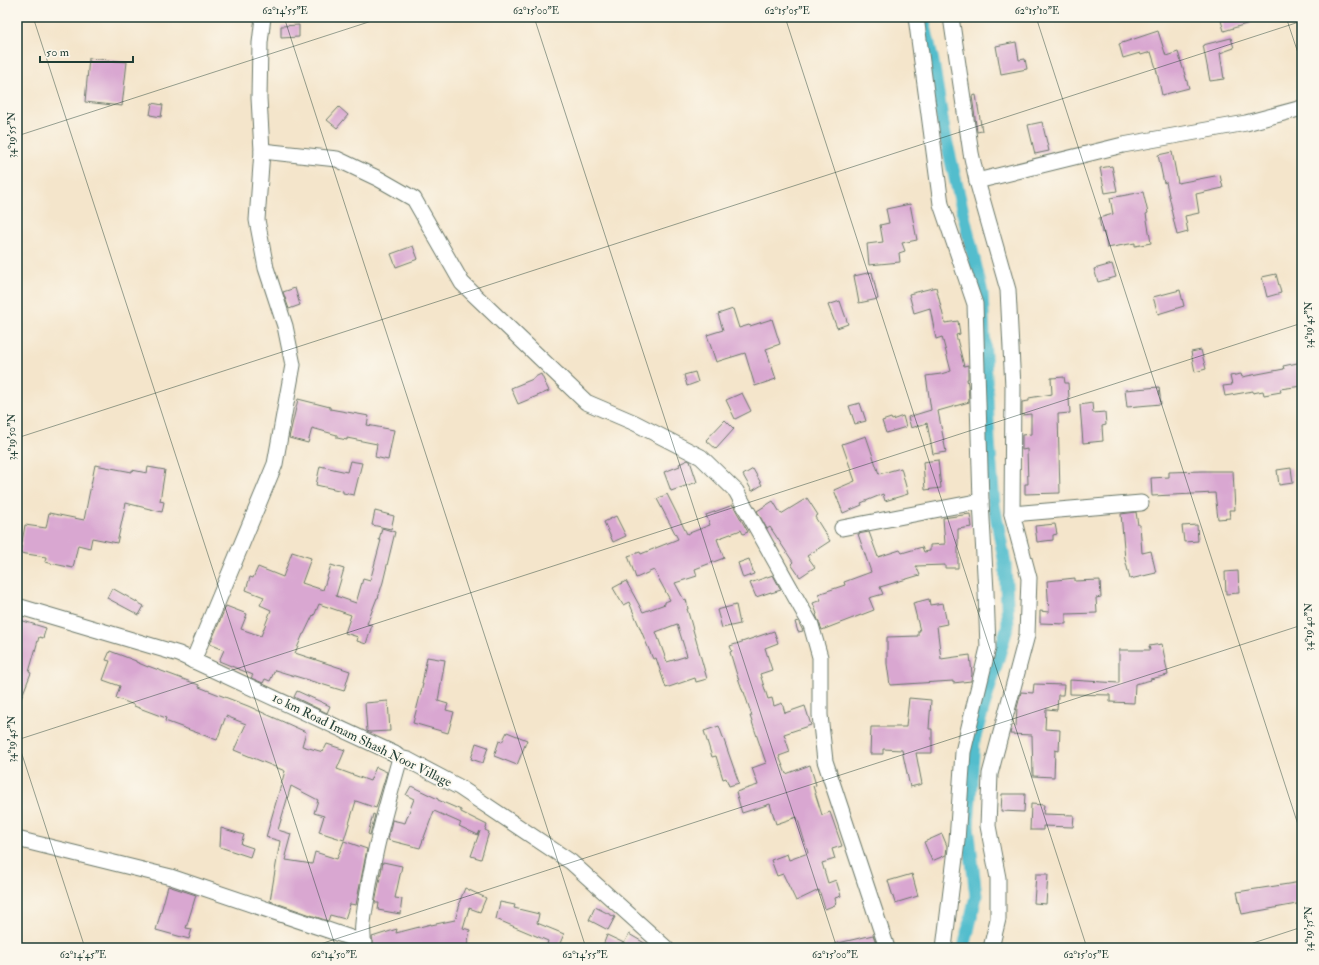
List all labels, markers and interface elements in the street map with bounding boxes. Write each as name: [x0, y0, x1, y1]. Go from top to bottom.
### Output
text: 62°14'55"E: [262, 5, 308, 17]
text: 62°15'00"E: [513, 5, 559, 17]
text: 62°15'05"E: [764, 5, 810, 17]
text: 62°15'10"E: [1015, 5, 1059, 17]
scale bar: [40, 38, 133, 64]
text: 50 m: [46, 45, 70, 60]
text: 34°19'55"N: [6, 112, 18, 158]
text: 34°19'45"N: [1303, 301, 1315, 349]
text: 34°19'50"N: [6, 414, 18, 460]
text: 34°19'40"N: [1303, 603, 1315, 651]
street label: 10 km Road Imam Shash Noor Village: [270, 689, 455, 791]
text: 34°19'45"N: [6, 715, 18, 763]
text: 34°19'35"N: [1303, 906, 1315, 952]
text: 62°14'45"E: [60, 949, 106, 961]
text: 62°14'50"E: [311, 949, 357, 961]
text: 62°14'55"E: [562, 949, 608, 961]
text: 62°15'00"E: [812, 949, 858, 961]
text: 62°15'05"E: [1063, 949, 1109, 961]

